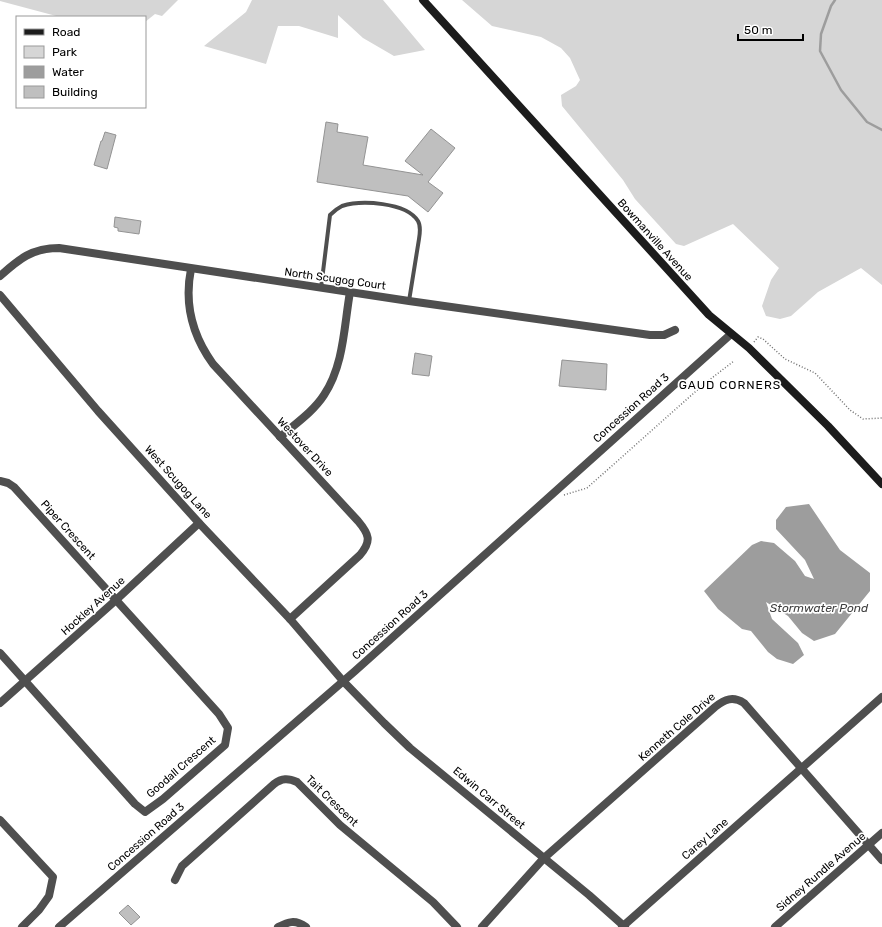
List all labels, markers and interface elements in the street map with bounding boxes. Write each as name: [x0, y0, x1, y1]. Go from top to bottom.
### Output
legend: [16, 16, 146, 108]
scale bar: [738, 16, 803, 42]
text: 50 m: [744, 23, 772, 37]
text: Road: [52, 25, 80, 39]
text: Park: [52, 45, 78, 59]
text: Water: [52, 65, 84, 79]
text: Building: [52, 85, 98, 99]
street label: Bowmanville Avenue: [615, 196, 695, 284]
street label: North Scugog Court: [283, 265, 387, 293]
street label: Concession Road 3: [590, 370, 672, 445]
district label: GAUD CORNERS: [679, 378, 781, 392]
street label: Westover Drive: [274, 415, 336, 479]
street label: West Scugog Lane: [142, 443, 214, 521]
street label: Piper Crescent: [38, 498, 99, 563]
street label: Hockley Avenue: [58, 574, 128, 638]
street label: Concession Road 3: [349, 587, 431, 662]
water label: Stormwater Pond: [770, 601, 869, 615]
street label: Kenneth Cole Drive: [636, 690, 718, 764]
street label: Goodall Crescent: [144, 733, 219, 800]
street label: Edwin Carr Street: [450, 764, 528, 832]
street label: Tait Crescent: [303, 773, 361, 830]
street label: Concession Road 3: [105, 800, 187, 874]
street label: Carey Lane: [679, 815, 731, 863]
street label: Sidney Rundle Avenue: [774, 830, 868, 914]

